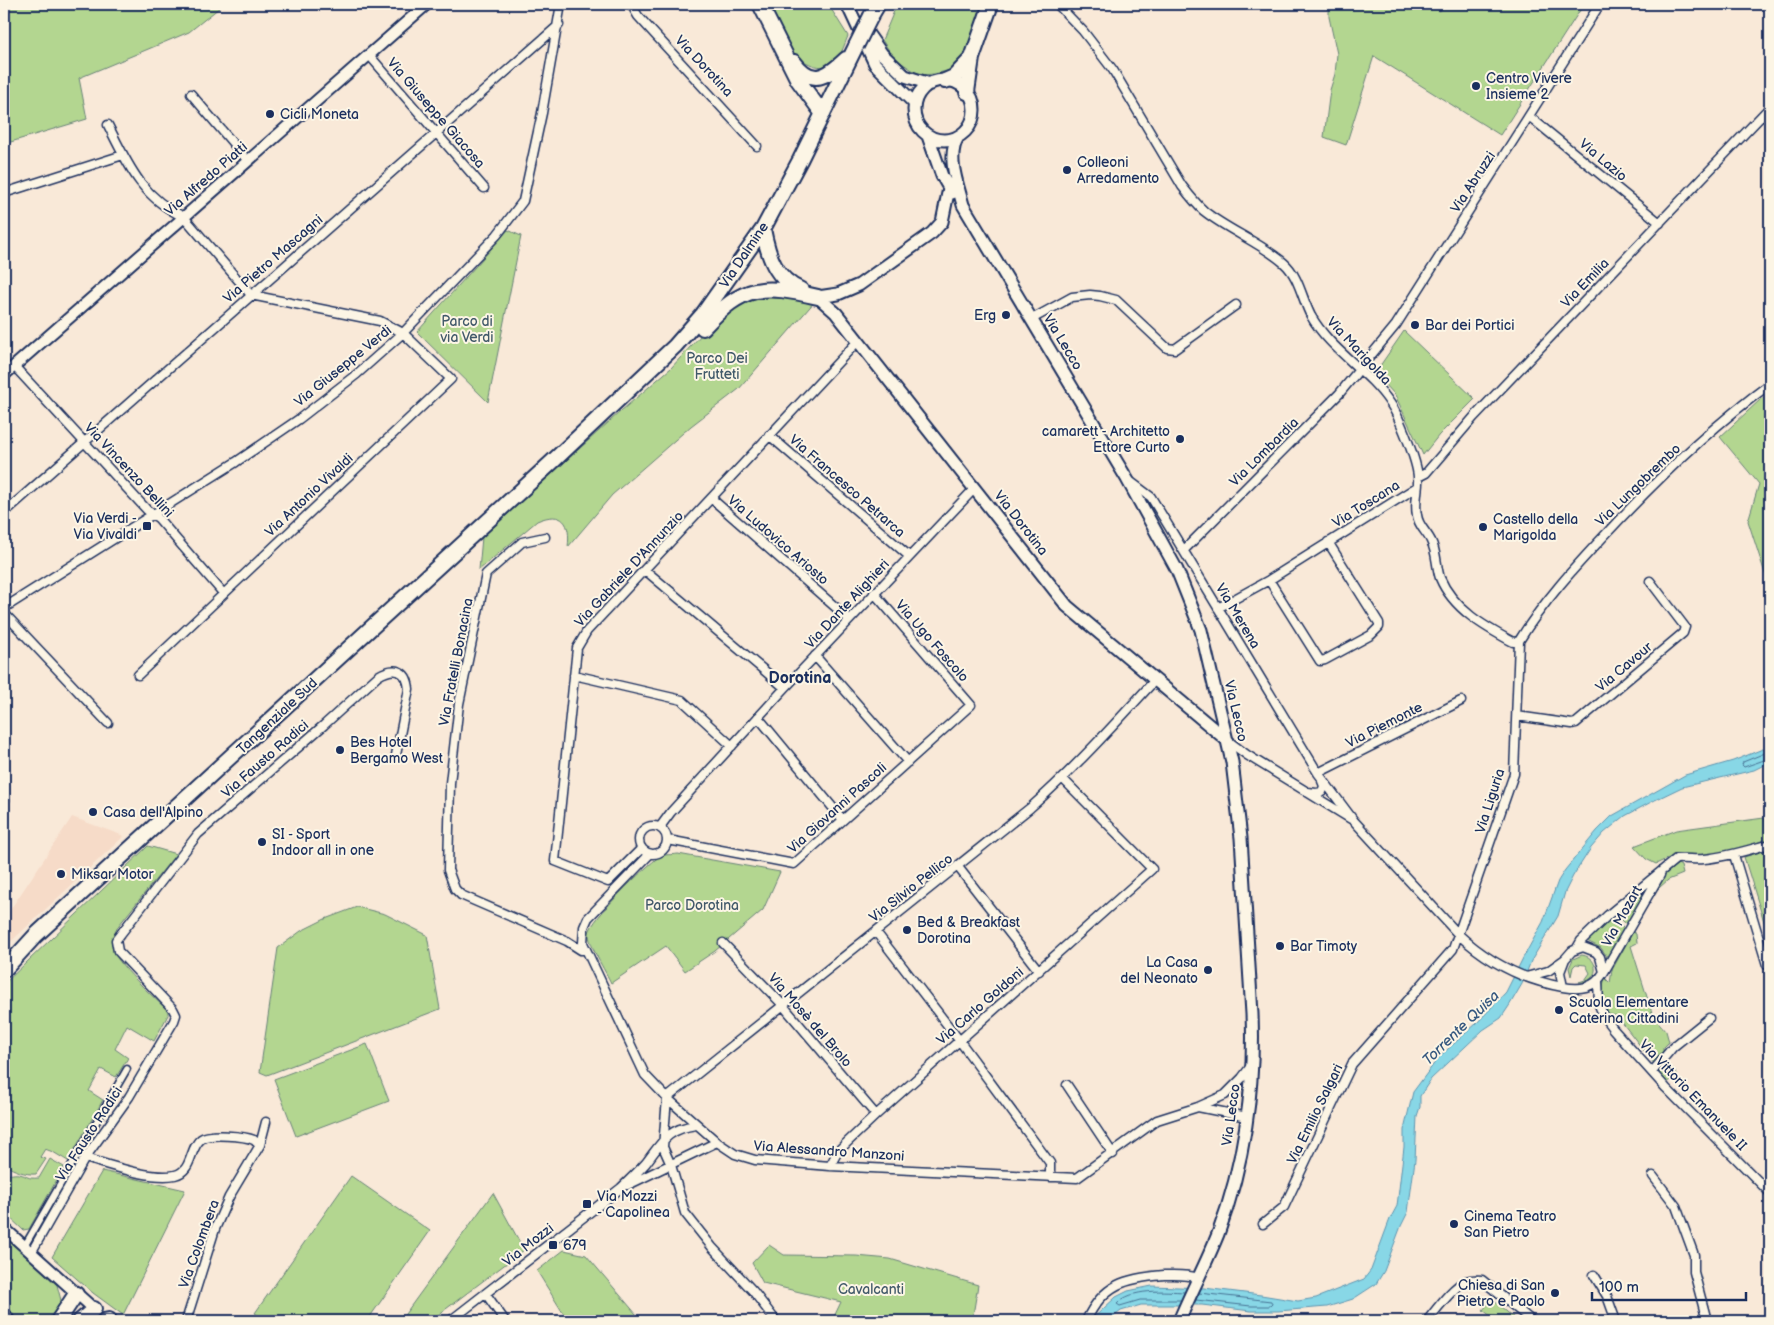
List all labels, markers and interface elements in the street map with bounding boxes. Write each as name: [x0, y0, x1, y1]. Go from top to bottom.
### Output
street label: Via Dorotina: [671, 32, 737, 100]
street label: Via Giuseppe Giacosa: [383, 54, 489, 172]
place label: Centro Vivere Insieme 2: [1486, 70, 1572, 103]
marker: Centro Vivere Insieme 2: [1470, 80, 1482, 92]
place label: Cicli Moneta: [280, 106, 359, 123]
marker: Cicli Moneta: [264, 108, 276, 120]
street label: Via Lazio: [1576, 135, 1630, 185]
street label: Via Alfredo Piatti: [161, 138, 251, 220]
street label: Via Abruzzi: [1447, 148, 1499, 216]
place label: Colleoni Arredamento: [1077, 154, 1159, 187]
marker: Colleoni Arredamento: [1061, 164, 1073, 176]
street label: Via Pietro Mascagni: [220, 211, 326, 307]
street label: Via Dalmine: [716, 219, 772, 291]
street label: Via Emilia: [1557, 255, 1613, 311]
place label: Erg: [974, 307, 996, 324]
marker: Erg: [1000, 309, 1012, 321]
street label: Via Lecco: [1040, 311, 1086, 373]
park label: Parco di via Verdi: [439, 313, 494, 346]
street label: Via Marigolda: [1323, 313, 1395, 389]
place label: Bar dei Portici: [1425, 317, 1514, 334]
marker: Bar dei Portici: [1409, 319, 1421, 331]
street label: Via Giuseppe Verdi: [291, 322, 395, 410]
park label: Parco Dei Frutteti: [686, 350, 748, 383]
street label: Via Lombardia: [1226, 414, 1302, 490]
street label: Via Vincenzo Bellini: [81, 419, 177, 521]
place label: camarett - Architetto Ettore Curto: [1042, 423, 1170, 456]
street label: Via Francesco Petrarca: [786, 431, 909, 541]
marker: camarett - Architetto Ettore Curto: [1174, 433, 1186, 445]
street label: Via Lungobrembo: [1592, 440, 1684, 530]
street label: Via Antonio Vivaldi: [261, 450, 357, 540]
street label: Via Toscana: [1329, 477, 1403, 531]
street label: Via Dorotina: [990, 487, 1052, 559]
street label: Via Ludovico Ariosto: [724, 492, 832, 588]
street label: Via Gabriele D'Annunzio: [571, 508, 687, 630]
place label: Via Verdi - Via Vivaldi: [74, 510, 137, 543]
place label: Castello della Marigolda: [1493, 511, 1578, 544]
marker: Via Verdi - Via Vivaldi: [141, 520, 153, 532]
marker: Castello della Marigolda: [1477, 521, 1489, 533]
street label: Via Dante Alighieri: [801, 556, 893, 652]
street label: Via Merena: [1212, 580, 1264, 652]
street label: Via Fratelli Bonacina: [435, 596, 477, 727]
street label: Via Ugo Foscolo: [892, 597, 972, 685]
street label: Via Cavour: [1592, 638, 1657, 696]
district label: Dorotina: [769, 669, 831, 688]
street label: Tangenziale Sud: [233, 674, 321, 758]
street label: Via Lecco: [1221, 679, 1251, 743]
street label: Via Piemonte: [1343, 698, 1425, 752]
street label: Via Fausto Radici: [218, 717, 312, 801]
place label: Bes Hotel Bergamo West: [350, 734, 444, 767]
marker: Bes Hotel Bergamo West: [334, 744, 346, 756]
street label: Via Giovanni Pascoli: [784, 759, 890, 857]
street label: Via Liguria: [1472, 766, 1508, 836]
place label: Casa dell'Alpino: [103, 804, 203, 821]
marker: Casa dell'Alpino: [87, 806, 99, 818]
place label: SI - Sport Indoor all in one: [272, 826, 374, 859]
marker: SI - Sport Indoor all in one: [256, 836, 268, 848]
street label: Via Silvio Pellico: [866, 850, 956, 926]
place label: Miksar Motor: [71, 866, 155, 883]
marker: Miksar Motor: [55, 868, 67, 880]
street label: Via Mozart: [1598, 882, 1646, 950]
park label: Parco Dorotina: [645, 897, 739, 914]
place label: Bed & Breakfast Dorotina: [917, 914, 1021, 947]
marker: Bed & Breakfast Dorotina: [901, 924, 913, 936]
place label: Bar Timoty: [1290, 938, 1358, 955]
marker: Bar Timoty: [1274, 940, 1286, 952]
place label: La Casa del Neonato: [1120, 954, 1198, 987]
street label: Via Carlo Goldoni: [933, 964, 1027, 1048]
marker: La Casa del Neonato: [1202, 964, 1214, 976]
street label: Via Mosè del Brolo: [764, 969, 856, 1071]
water label: Torrente Quisa: [1418, 986, 1504, 1070]
place label: Scuola Elementare Caterina Cittadini: [1569, 994, 1689, 1027]
marker: Scuola Elementare Caterina Cittadini: [1553, 1004, 1565, 1016]
street label: Via Vittorio Emanuele II: [1636, 1036, 1750, 1154]
street label: Via Emilio Salgari: [1283, 1061, 1347, 1167]
street label: Via Fausto Radici: [52, 1083, 126, 1185]
street label: Via Lecco: [1218, 1083, 1244, 1147]
street label: Via Alessandro Manzoni: [753, 1137, 905, 1165]
place label: Via Mozzi - Capolinea: [597, 1188, 670, 1221]
street label: Via Colombera: [175, 1197, 223, 1291]
marker: Via Mozzi - Capolinea: [581, 1198, 593, 1210]
place label: Cinema Teatro San Pietro: [1464, 1208, 1557, 1241]
marker: Cinema Teatro San Pietro: [1448, 1218, 1460, 1230]
street label: Via Mozzi: [499, 1220, 557, 1270]
place label: 679: [563, 1237, 587, 1254]
marker: 679: [547, 1239, 559, 1251]
scale bar: [1592, 1270, 1745, 1302]
place label: Chiesa di San Pietro e Paolo: [1457, 1277, 1545, 1310]
text: 100 m: [1599, 1278, 1639, 1297]
park label: Cavalcanti: [838, 1281, 904, 1298]
marker: Chiesa di San Pietro e Paolo: [1549, 1287, 1561, 1299]

